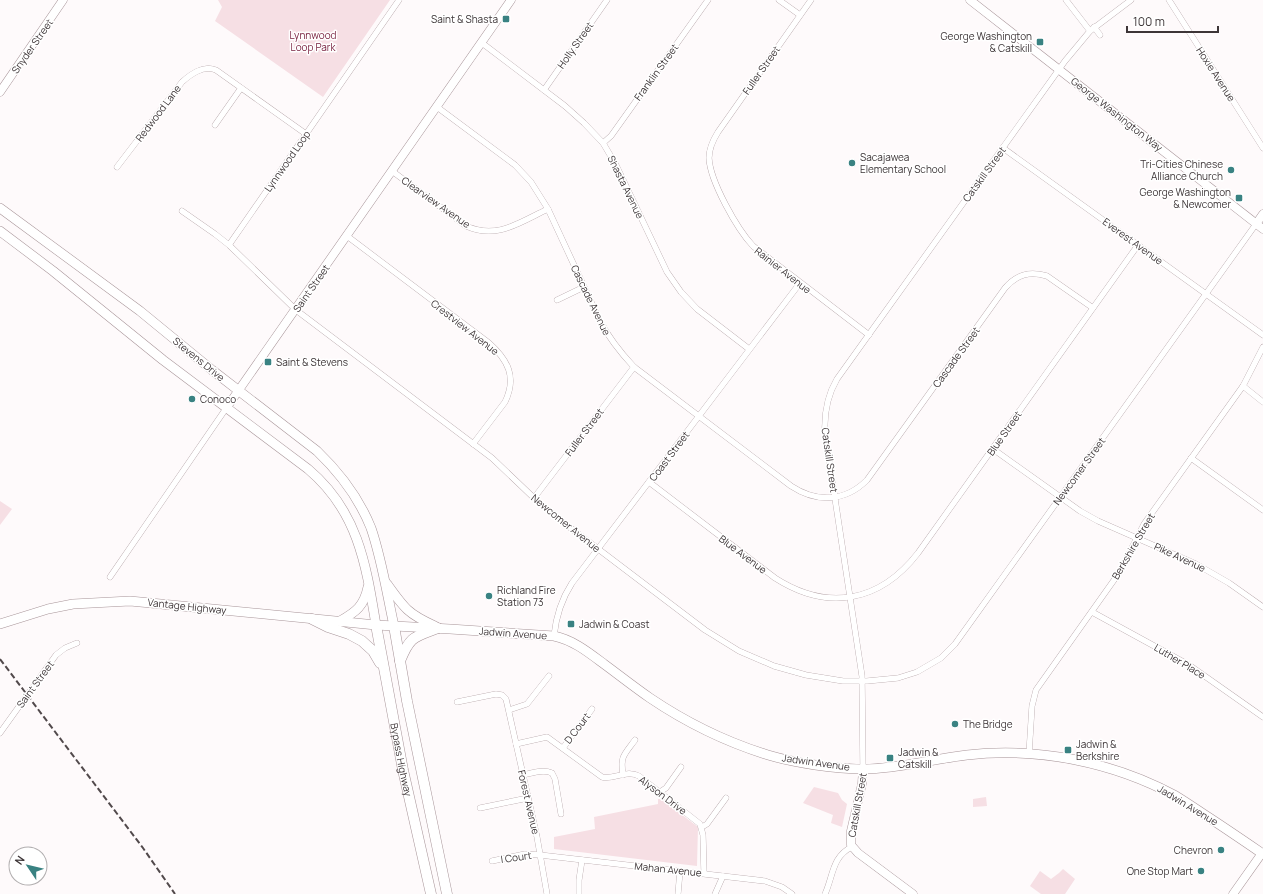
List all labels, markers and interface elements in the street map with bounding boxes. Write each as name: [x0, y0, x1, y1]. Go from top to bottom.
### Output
scale bar: [1127, 8, 1218, 34]
place label: Saint & Shasta: [431, 12, 498, 26]
text: 100 m: [1133, 13, 1165, 30]
marker: Saint & Shasta: [501, 14, 511, 24]
street label: Snyder Street: [8, 16, 56, 76]
street label: Holly Street: [554, 19, 596, 71]
park label: Lynnwood Loop Park: [290, 28, 337, 54]
place label: George Washington & Catskill: [941, 29, 1032, 55]
marker: George Washington & Catskill: [1035, 37, 1045, 47]
street label: Franklin Street: [631, 41, 681, 103]
street label: Fuller Street: [739, 43, 783, 97]
street label: Hoxie Avenue: [1193, 44, 1239, 104]
street label: George Washington Way: [1068, 74, 1166, 155]
street label: Redwood Lane: [132, 82, 184, 144]
street label: Lynnwood Loop: [261, 127, 313, 194]
street label: Catskill Street: [959, 143, 1009, 205]
place label: Sacajawea Elementary School: [860, 150, 946, 176]
street label: Shasta Avenue: [605, 153, 647, 221]
place label: Tri-Cities Chinese Alliance Church: [1140, 157, 1223, 183]
marker: Sacajawea Elementary School: [847, 158, 857, 168]
marker: Tri-Cities Chinese Alliance Church: [1226, 165, 1236, 175]
street label: Clearview Avenue: [399, 173, 473, 231]
place label: George Washington & Newcomer: [1140, 185, 1231, 211]
marker: George Washington & Newcomer: [1234, 193, 1244, 203]
street label: Everest Avenue: [1100, 214, 1166, 268]
street label: Rainier Avenue: [752, 243, 814, 297]
street label: Saint Street: [289, 261, 333, 315]
street label: Cascade Avenue: [568, 262, 614, 338]
street label: Crestview Avenue: [428, 296, 502, 358]
street label: Cascade Street: [929, 324, 983, 390]
street label: Stevens Drive: [170, 334, 228, 384]
place label: Saint & Stevens: [276, 355, 348, 369]
marker: Saint & Stevens: [263, 357, 273, 367]
place label: Conoco: [200, 392, 236, 406]
marker: Conoco: [187, 394, 197, 404]
street label: Fuller Street: [561, 405, 607, 459]
street label: Blue Street: [983, 408, 1025, 458]
street label: Catskill Street: [819, 427, 841, 493]
street label: Coast Street: [646, 428, 692, 484]
street label: Newcomer Street: [1050, 434, 1108, 508]
street label: Newcomer Avenue: [528, 491, 604, 555]
street label: Berkshire Street: [1108, 510, 1158, 582]
street label: Blue Avenue: [716, 531, 770, 577]
street label: Pike Avenue: [1152, 539, 1208, 575]
place label: Richland Fire Station 73: [497, 583, 556, 609]
marker: Richland Fire Station 73: [484, 591, 494, 601]
street label: Vantage Highway: [147, 595, 228, 617]
place label: Jadwin & Coast: [579, 617, 649, 631]
marker: Jadwin & Coast: [566, 619, 576, 629]
street label: Jadwin Avenue: [478, 624, 548, 642]
street label: Luther Place: [1152, 640, 1208, 682]
street label: Saint Street: [13, 657, 57, 711]
street label: D Court: [561, 710, 593, 746]
place label: The Bridge: [963, 717, 1013, 731]
marker: The Bridge: [950, 719, 960, 729]
street label: Bypass Highway: [387, 722, 416, 798]
place label: Jadwin & Berkshire: [1076, 737, 1119, 763]
place label: Jadwin & Catskill: [898, 745, 939, 771]
marker: Jadwin & Berkshire: [1063, 745, 1073, 755]
street label: Jadwin Avenue: [781, 750, 851, 774]
marker: Jadwin & Catskill: [885, 753, 895, 763]
street label: Forest Avenue: [515, 768, 543, 836]
street label: Alyson Drive: [636, 772, 690, 818]
street label: Catskill Street: [844, 772, 870, 838]
street label: Jadwin Avenue: [1155, 781, 1221, 829]
place label: Chevron: [1174, 843, 1213, 857]
marker: Chevron: [1216, 845, 1226, 855]
north arrow: [8, 846, 48, 886]
street label: I Court: [500, 848, 532, 866]
text: N: [11, 852, 28, 868]
street label: Mahan Avenue: [634, 859, 703, 880]
place label: One Stop Mart: [1127, 864, 1193, 878]
marker: One Stop Mart: [1196, 866, 1206, 876]

